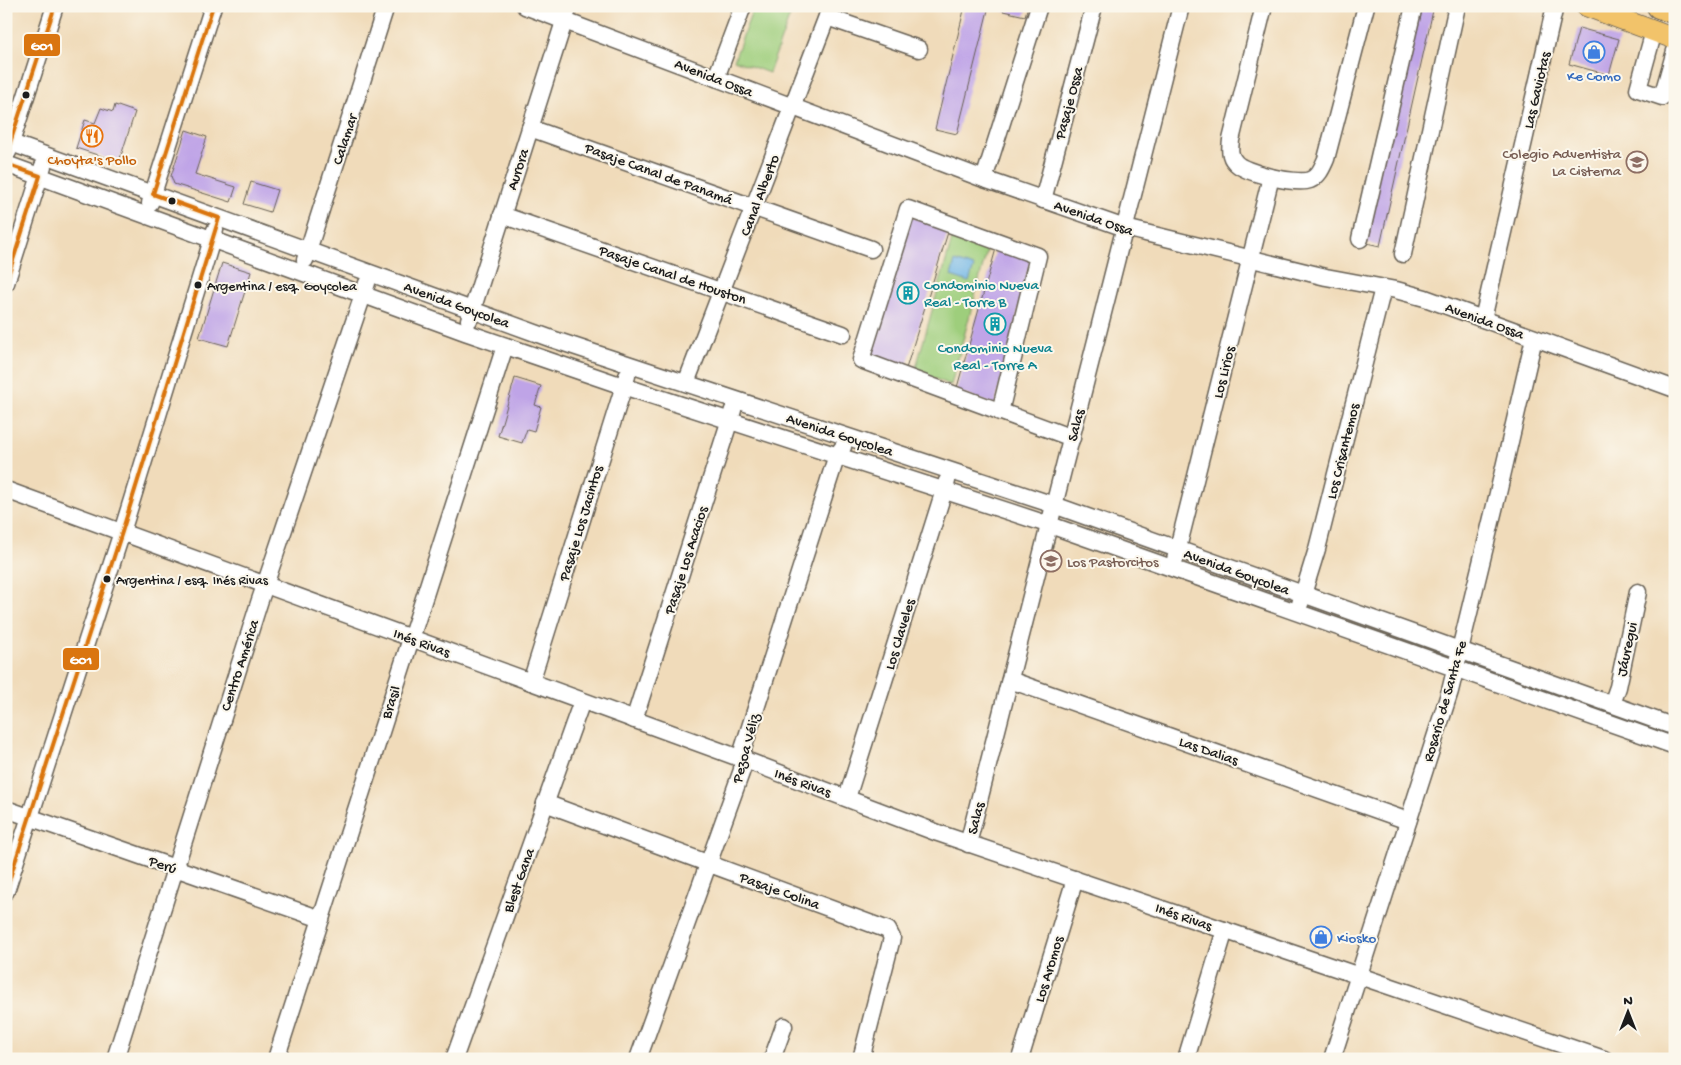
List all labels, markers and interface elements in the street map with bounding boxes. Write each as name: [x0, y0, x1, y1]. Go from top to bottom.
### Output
line badge: G01: [23, 33, 61, 57]
text: G01: [31, 39, 54, 56]
shop icon: Ke Como: [1582, 40, 1606, 64]
street label: Las Gaviotas: [1520, 50, 1556, 131]
street label: Avenida Ossa: [671, 56, 756, 102]
street label: Pasaje Ossa: [1051, 65, 1088, 143]
place label: Ke Como: [1567, 68, 1621, 86]
unlabelled marker: [21, 90, 31, 100]
street label: Calamar: [329, 110, 363, 167]
restaurant icon: Choyta's Pollo: [80, 124, 104, 148]
street label: Pasaje Canal de Panamá: [581, 139, 735, 210]
street label: Aurora: [504, 146, 534, 193]
place label: Colegio Adventista La Cisterna: [1502, 146, 1622, 181]
school or university icon: Colegio Adventista La Cisterna: [1625, 150, 1649, 174]
place label: Choyta's Pollo: [47, 152, 137, 170]
street label: Canal Alberto: [737, 152, 785, 239]
unlabelled marker: [167, 196, 177, 206]
street label: Avenida Ossa: [1051, 197, 1136, 241]
street label: Pasaje Canal de Houston: [595, 242, 749, 310]
place label: Condominio Nueva Real - Torre B: [924, 277, 1039, 312]
street label: Avenida Goycolea: [401, 278, 512, 334]
place label: Argentina / esq. Goycolea: [207, 279, 358, 296]
marker: Argentina / esq. Goycolea: [193, 280, 203, 290]
building icon: Condominio Nueva Real - Torre B: [896, 281, 920, 305]
street label: Avenida Ossa: [1442, 299, 1527, 345]
building icon: Condominio Nueva Real - Torre A: [983, 312, 1007, 336]
place label: Condominio Nueva Real - Torre A: [938, 340, 1053, 375]
street label: Los Lirios: [1210, 344, 1240, 400]
street label: Los Crisantemos: [1323, 401, 1365, 501]
street label: Salas: [1064, 407, 1090, 443]
street label: Avenida Goycolea: [784, 410, 896, 462]
street label: Pasaje Los Jacintos: [556, 463, 608, 584]
street label: Pasaje Los Acacios: [661, 504, 713, 618]
street label: Avenida Goycolea: [1181, 545, 1292, 601]
school or university icon: Los Pastorcitos: [1039, 549, 1063, 573]
place label: Los Pastorcitos: [1067, 554, 1159, 572]
place label: Argentina / esq. Inés Rivas: [116, 573, 269, 590]
marker: Argentina / esq. Inés Rivas: [102, 574, 112, 584]
street label: Los Claveles: [882, 597, 920, 672]
street label: Centro América: [218, 617, 264, 714]
street label: Jáuregui: [1613, 621, 1642, 678]
street label: Inés Rivas: [390, 625, 453, 663]
street label: Rosario de Santa Fe: [1420, 639, 1472, 764]
line badge: G01: [62, 647, 100, 671]
text: G01: [70, 653, 93, 670]
street label: Brasil: [378, 684, 406, 722]
street label: Pezoa Véliz: [729, 711, 765, 786]
street label: Las Dalias: [1176, 733, 1241, 771]
street label: Inés Rivas: [771, 765, 834, 803]
street label: Salas: [964, 800, 990, 836]
street label: Blest Gana: [500, 845, 540, 916]
street label: Perú: [145, 852, 179, 879]
street label: Pasaje Colina: [736, 869, 823, 915]
street label: Inés Rivas: [1152, 900, 1215, 936]
shop icon: Kiosko: [1309, 925, 1333, 949]
place label: Kiosko: [1337, 930, 1377, 948]
street label: Los Aromos: [1031, 934, 1069, 1005]
north arrow: [1604, 988, 1654, 1038]
text: N: [1623, 993, 1633, 1010]

